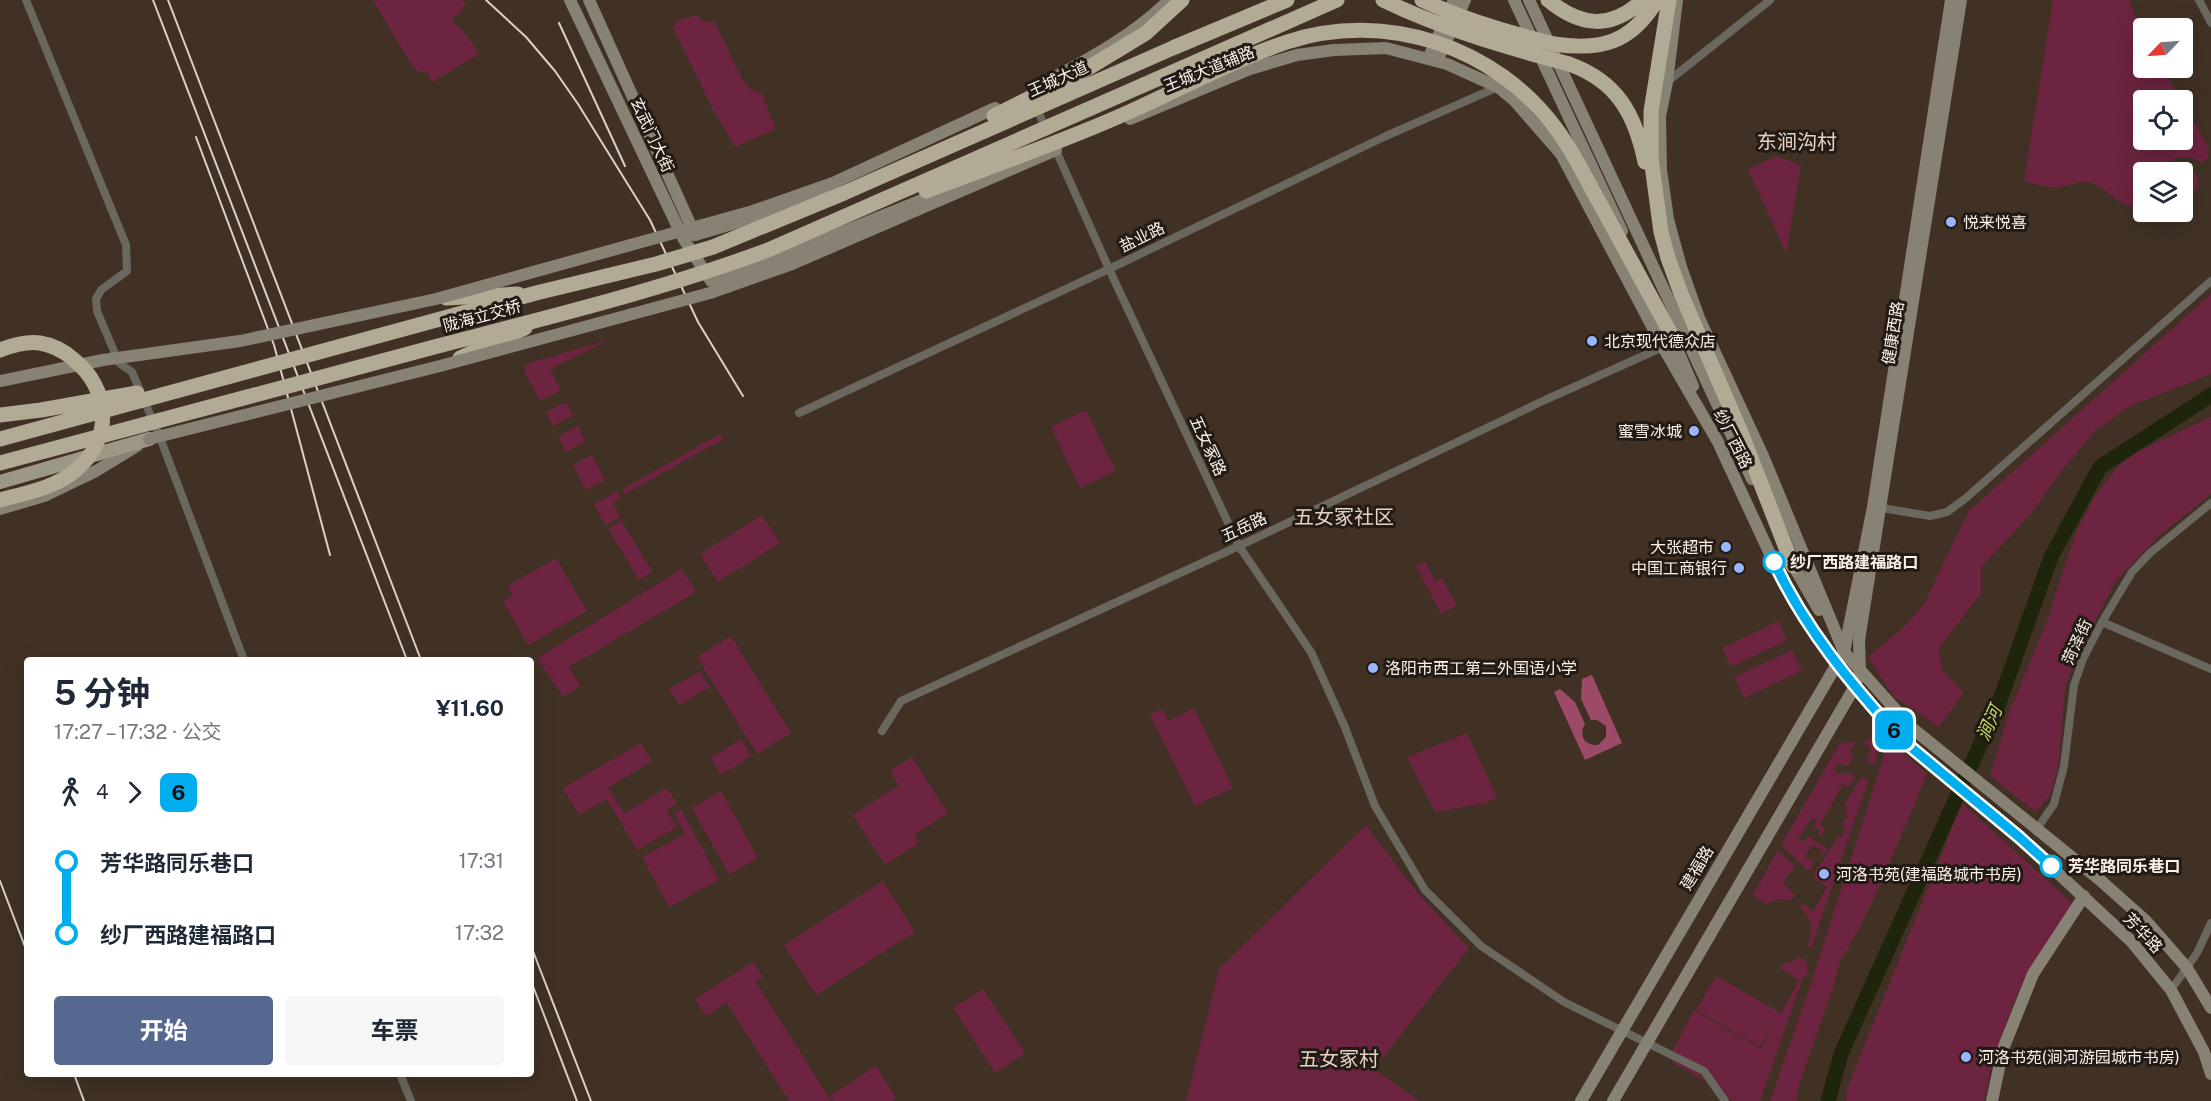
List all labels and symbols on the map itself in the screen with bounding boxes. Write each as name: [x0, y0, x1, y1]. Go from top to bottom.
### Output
north arrow: [2133, 18, 2193, 78]
street label: 王城大道辅路: [1161, 42, 1257, 96]
street label: 王城大道: [1025, 57, 1091, 101]
street label: 玄武门大街: [626, 95, 678, 175]
district label: 东涧沟村: [1757, 130, 1837, 154]
place label: 悦来悦喜: [1963, 213, 2027, 232]
marker: 悦来悦喜: [1944, 215, 1958, 229]
street label: 盐业路: [1116, 218, 1168, 256]
street label: 陇海立交桥: [441, 296, 523, 336]
street label: 健康西路: [1879, 300, 1907, 366]
place label: 北京现代德众店: [1604, 332, 1716, 351]
marker: 北京现代德众店: [1585, 334, 1599, 348]
street label: 纱厂西路: [1710, 406, 1756, 472]
street label: 五女冢路: [1186, 413, 1230, 479]
place label: 蜜雪冰城: [1618, 422, 1682, 441]
marker: 蜜雪冰城: [1687, 424, 1701, 438]
district label: 五女冢社区: [1294, 505, 1394, 529]
street label: 五岳路: [1218, 508, 1270, 546]
place label: 大张超市: [1650, 538, 1714, 557]
marker: 大张超市: [1719, 540, 1733, 554]
marker: 纱厂西路建福路口: [1763, 551, 1785, 573]
place label: 纱厂西路建福路口: [1790, 553, 1918, 572]
place label: 中国工商银行: [1631, 559, 1727, 578]
marker: 中国工商银行: [1732, 561, 1746, 575]
street label: 菏泽街: [2058, 616, 2096, 668]
place label: 洛阳市西工第二外国语小学: [1385, 659, 1577, 678]
marker: 洛阳市西工第二外国语小学: [1366, 661, 1380, 675]
water label: 涧河: [1972, 700, 2007, 744]
line badge: 6: [1874, 710, 1914, 750]
street label: 建福路: [1676, 843, 1718, 893]
marker: 芳华路同乐巷口: [2040, 855, 2062, 877]
place label: 芳华路同乐巷口: [2068, 857, 2180, 876]
place label: 河洛书苑(建福路城市书房): [1836, 865, 2022, 884]
marker: 河洛书苑(建福路城市书房): [1817, 867, 1831, 881]
street label: 芳华路: [2120, 909, 2166, 957]
district label: 五女冢村: [1299, 1047, 1379, 1071]
place label: 河洛书苑(涧河游园城市书房): [1978, 1048, 2180, 1067]
marker: 河洛书苑(涧河游园城市书房): [1959, 1050, 1973, 1064]

